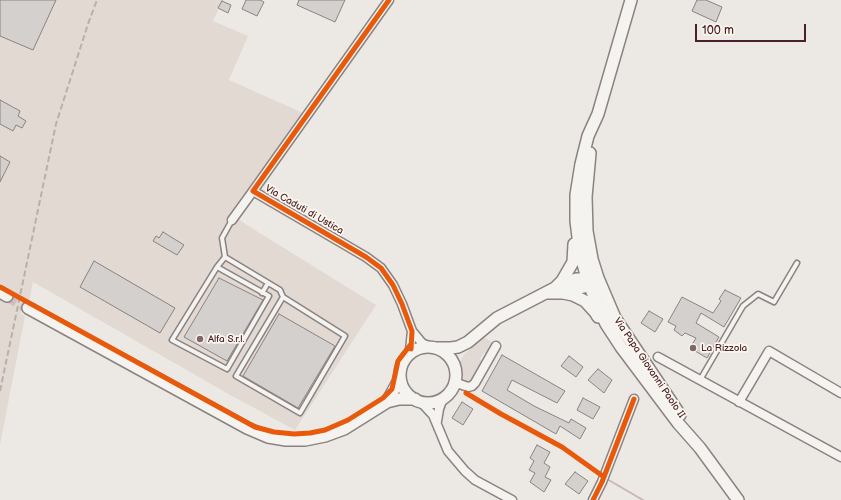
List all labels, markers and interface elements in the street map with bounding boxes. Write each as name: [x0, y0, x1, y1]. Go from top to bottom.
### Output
scale bar: [697, 16, 808, 42]
text: 100 m: [702, 23, 734, 38]
street label: Via Caduti di Ustica: [263, 183, 345, 237]
street label: Via Papa Giovanni Paolo II: [611, 315, 687, 421]
place label: Alfa S.r.l.: [208, 333, 244, 345]
marker: Alfa S.r.l.: [195, 334, 205, 344]
place label: La Rizzola: [701, 342, 747, 354]
marker: La Rizzola: [688, 343, 698, 353]

